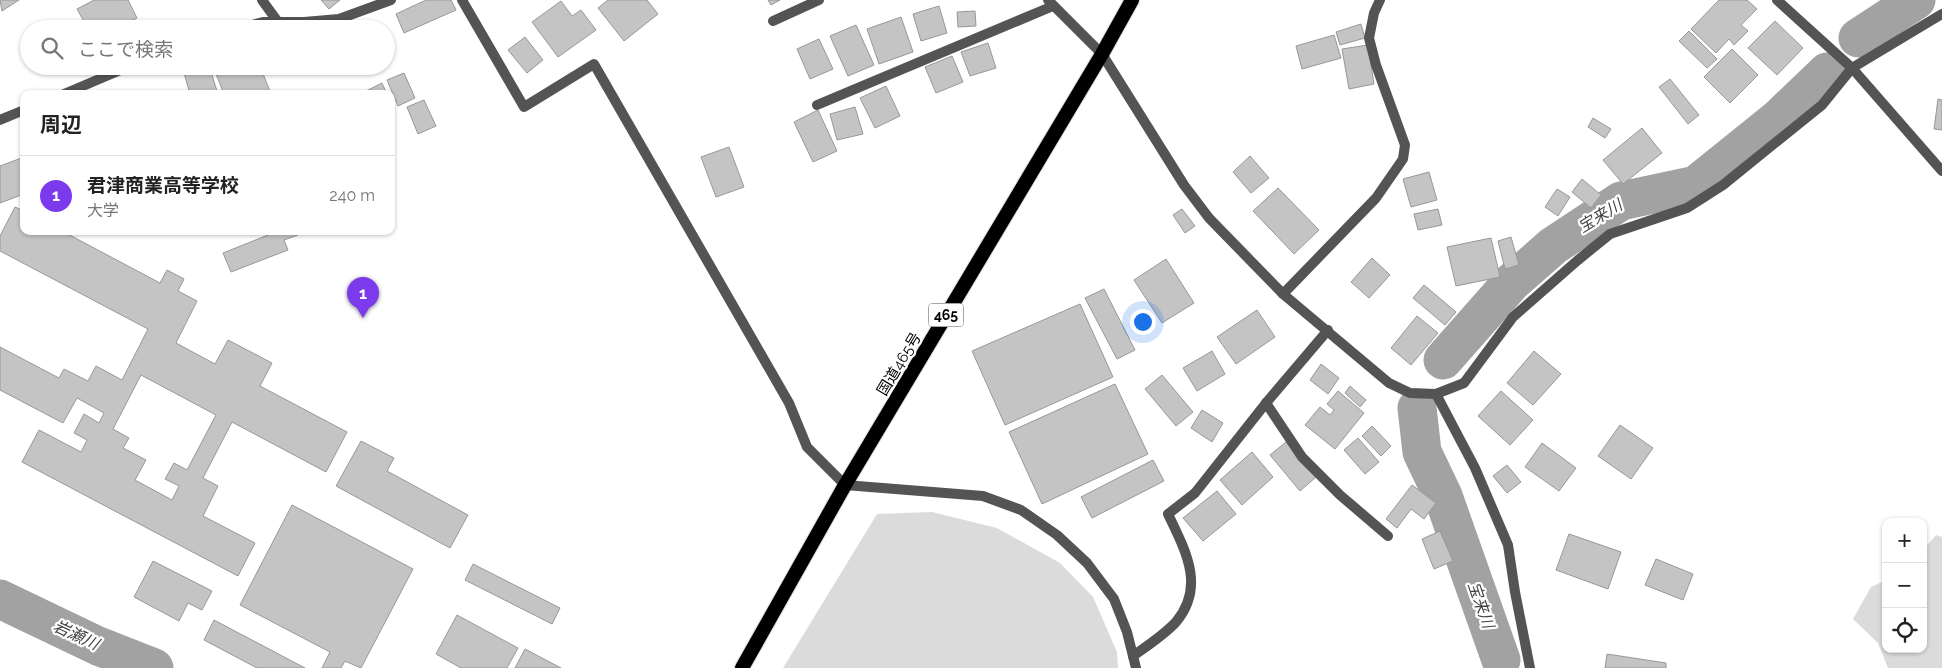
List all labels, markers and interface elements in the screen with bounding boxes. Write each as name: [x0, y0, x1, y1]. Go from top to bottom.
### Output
search box: [20, 20, 395, 75]
icon: search: [38, 34, 66, 62]
text: ここで検索: [78, 38, 173, 60]
text: 周辺: [40, 112, 82, 137]
text: 君津商業高等学校: [87, 174, 239, 196]
text: 1: [52, 186, 60, 205]
text: 240 m: [329, 186, 375, 205]
water label: 宝来川: [1575, 194, 1627, 237]
text: 大学: [87, 201, 119, 220]
pin: 1: [347, 277, 379, 318]
road number: 465: [928, 304, 964, 326]
your location: [1130, 309, 1156, 335]
street label: 国道465号: [873, 329, 925, 399]
map controls: [1882, 518, 1927, 653]
button: +: [1882, 518, 1927, 563]
button: −: [1882, 563, 1927, 608]
water label: 宝来川: [1464, 579, 1498, 633]
button: locate: [1882, 608, 1927, 653]
water label: 岩瀬川: [50, 616, 104, 655]

